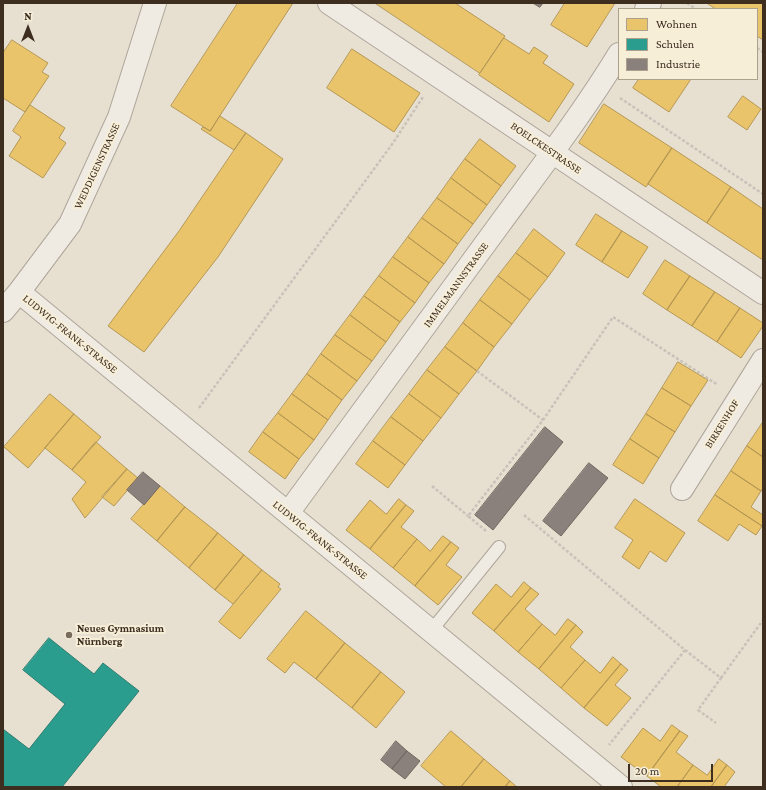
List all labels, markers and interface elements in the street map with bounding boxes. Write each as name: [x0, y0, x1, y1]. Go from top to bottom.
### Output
north arrow: [8, 8, 48, 48]
legend: [618, 8, 758, 80]
text: N: [24, 10, 32, 22]
text: Wohnen: [656, 17, 697, 31]
text: Schulen: [656, 37, 694, 51]
text: Industrie: [656, 57, 700, 71]
street label: BOELCKESTRASSE: [508, 119, 584, 177]
street label: WEDDIGENSTRASSE: [71, 121, 123, 211]
street label: IMMELMANNSTRASSE: [421, 240, 491, 330]
street label: LUDWIG-FRANK-STRASSE: [20, 292, 120, 376]
street label: BIRKENHOF: [702, 397, 742, 451]
street label: LUDWIG-FRANK-STRASSE: [270, 498, 370, 582]
place label: Neues Gymnasium Nürnberg: [77, 622, 164, 648]
marker: Neues Gymnasium Nürnberg: [64, 630, 74, 640]
scale bar: [630, 756, 715, 782]
text: 20 m: [635, 764, 659, 778]

